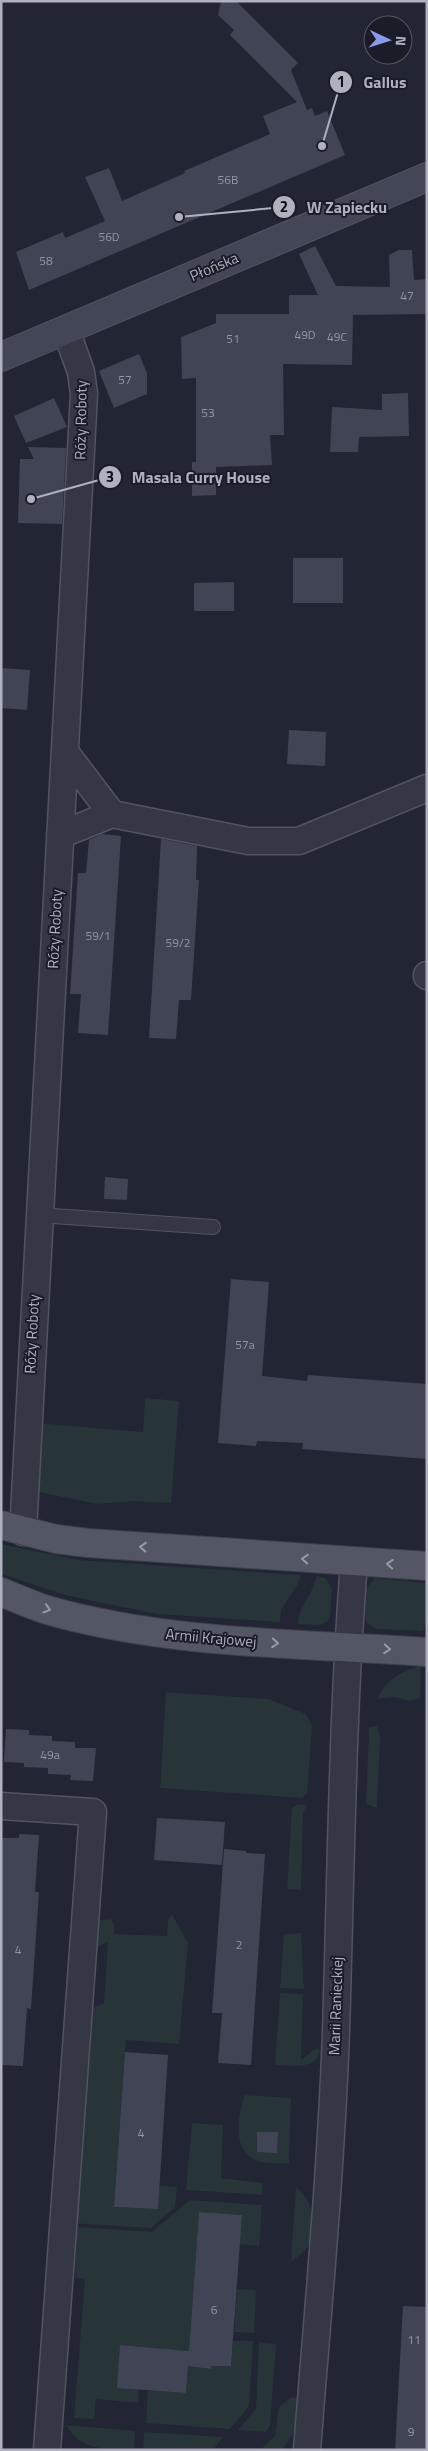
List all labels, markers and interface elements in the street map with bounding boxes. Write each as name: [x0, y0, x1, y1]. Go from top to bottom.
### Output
north arrow: [363, 15, 413, 65]
text: N: [391, 35, 412, 47]
callout: Gallus: [328, 67, 416, 98]
text: 1: [337, 70, 345, 93]
text: Gallus: [364, 70, 407, 94]
house number: 56B: [218, 170, 238, 189]
callout: W Zapiecku: [272, 192, 397, 223]
text: 2: [280, 195, 288, 218]
text: W Zapiecku: [307, 195, 387, 219]
house number: 56D: [98, 227, 120, 246]
street label: Płońska: [186, 246, 242, 287]
house number: 58: [39, 251, 53, 270]
house number: 47: [400, 286, 414, 305]
house number: 49D: [294, 325, 316, 344]
house number: 49C: [327, 327, 347, 346]
house number: 51: [226, 329, 240, 348]
house number: 57: [118, 370, 132, 389]
street label: Róży Roboty: [68, 380, 93, 460]
house number: 53: [201, 403, 215, 422]
callout: Masala Curry House: [97, 462, 281, 493]
text: 3: [106, 465, 114, 488]
text: Masala Curry House: [132, 465, 270, 489]
street label: Róży Roboty: [41, 889, 68, 969]
house number: 59/1: [85, 926, 111, 945]
house number: 59/2: [165, 933, 191, 952]
street label: Róży Roboty: [18, 1294, 45, 1374]
house number: 57a: [235, 1335, 255, 1354]
one-way arrow: [139, 1541, 147, 1552]
one-way arrow: [301, 1553, 309, 1564]
one-way arrow: [386, 1559, 394, 1570]
one-way arrow: [42, 1603, 50, 1613]
street label: Armii Krajowej: [165, 1622, 257, 1653]
one-way arrow: [272, 1638, 280, 1649]
one-way arrow: [383, 1644, 391, 1655]
house number: 49a: [40, 1745, 60, 1764]
house number: 2: [236, 1935, 242, 1954]
house number: 4: [15, 1940, 22, 1959]
street label: Marii Ranieckiej: [322, 1956, 349, 2056]
house number: 4: [138, 2123, 145, 2142]
house number: 6: [211, 2300, 218, 2319]
house number: 11: [407, 2330, 421, 2349]
house number: 9: [408, 2422, 415, 2441]

